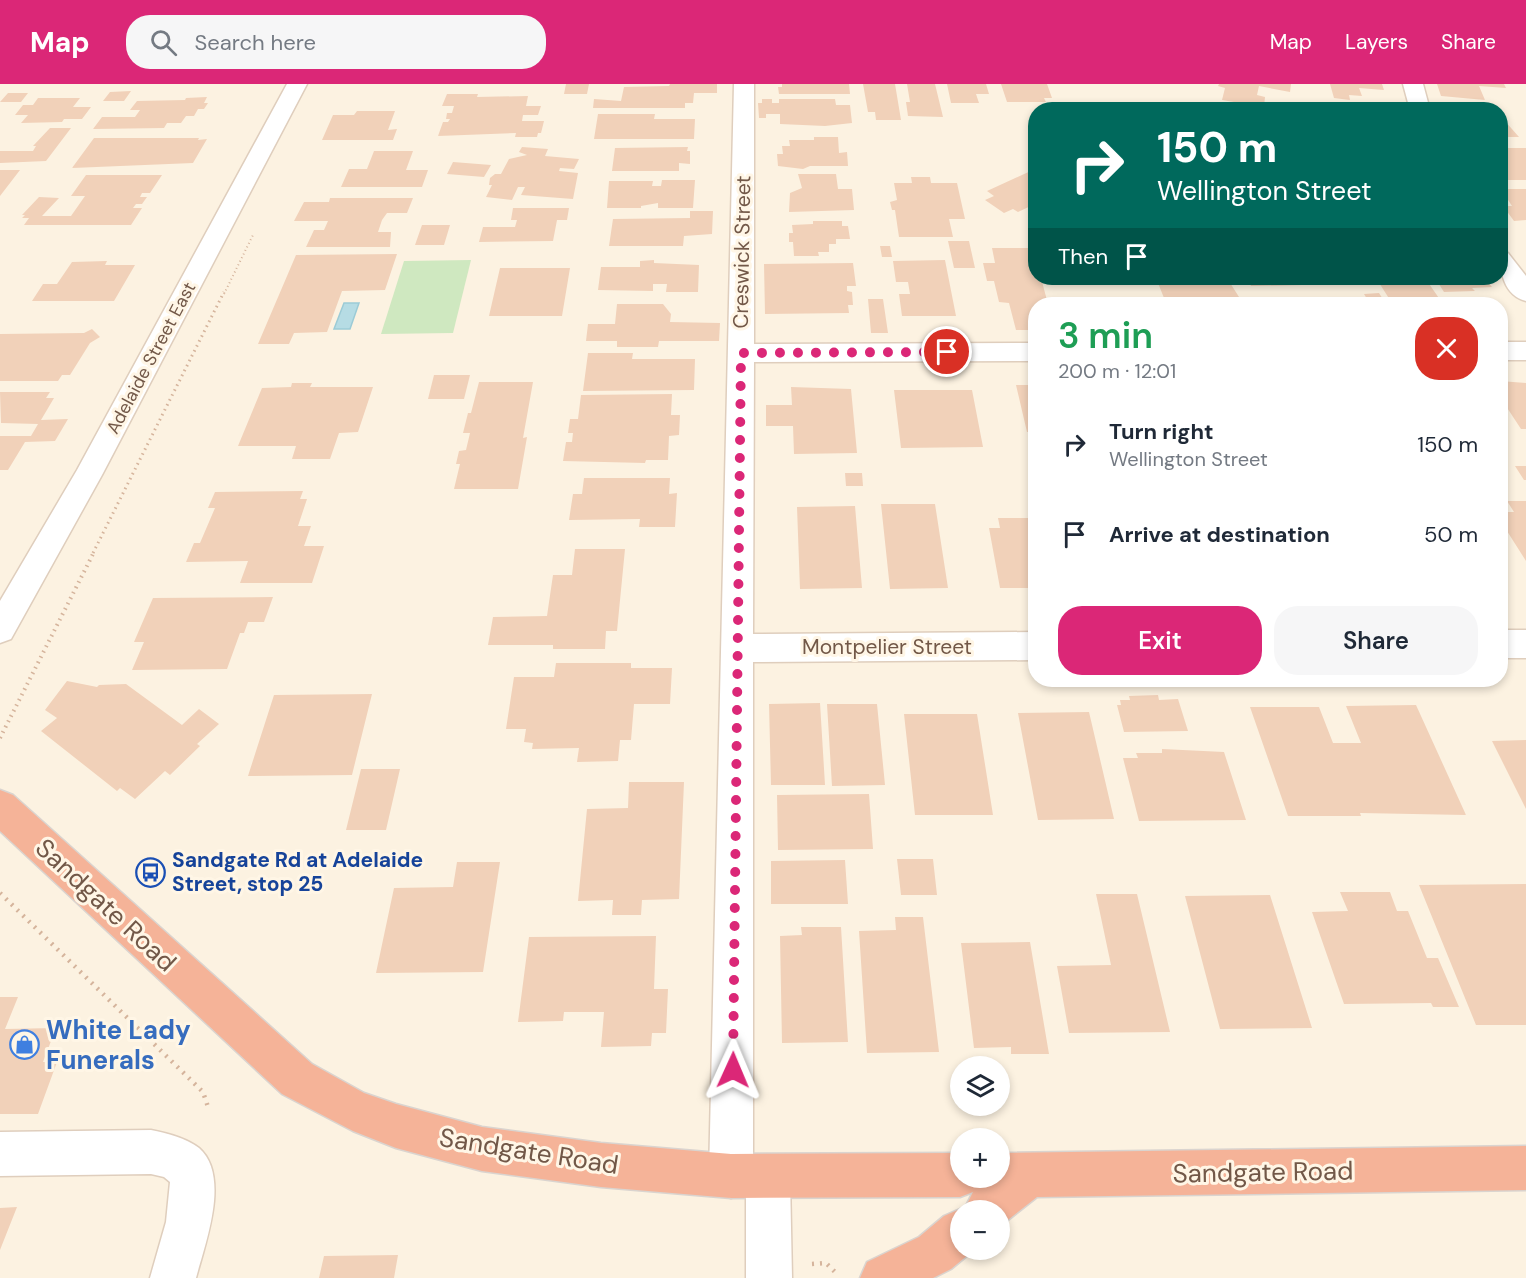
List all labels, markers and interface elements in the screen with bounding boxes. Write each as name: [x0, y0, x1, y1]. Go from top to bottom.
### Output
search box: [126, 15, 546, 69]
text: Map: [30, 24, 90, 61]
icon: search: [147, 26, 180, 59]
text: Search here: [195, 28, 316, 57]
text: Map: [1270, 28, 1312, 56]
text: Layers: [1345, 28, 1408, 56]
text: Share: [1441, 28, 1496, 56]
text: 150 m: [1157, 120, 1277, 175]
icon: right: [1058, 126, 1136, 204]
text: Wellington Street: [1157, 173, 1372, 208]
street label: Creswick Street: [727, 175, 757, 329]
icon: arrive: [1120, 240, 1153, 273]
text: Then: [1058, 242, 1108, 271]
street label: Adelaide Street East: [101, 278, 201, 438]
text: 3 min: [1058, 312, 1153, 359]
button: close: [1415, 317, 1478, 380]
pin: [921, 326, 972, 377]
icon: arrive: [930, 335, 963, 368]
text: 200 m · 12:01: [1058, 358, 1176, 384]
text: Turn right: [1109, 417, 1214, 446]
icon: right: [1058, 428, 1091, 461]
text: 150 m: [1417, 430, 1478, 459]
text: Wellington Street: [1109, 446, 1268, 472]
icon: arrive: [1058, 518, 1091, 551]
text: Arrive at destination: [1109, 520, 1330, 549]
text: 50 m: [1424, 520, 1478, 549]
button: Exit: [1058, 606, 1262, 675]
button: Share: [1274, 606, 1478, 675]
street label: Montpelier Street: [802, 633, 972, 661]
street label: Sandgate Road: [28, 831, 184, 979]
place label: Sandgate Rd at Adelaide Street, stop 25: [172, 846, 423, 898]
bus stop icon: Sandgate Rd at Adelaide Street, stop 25: [135, 856, 167, 888]
place label: White Lady Funerals: [46, 1013, 191, 1077]
shop icon: White Lady Funerals: [9, 1029, 41, 1061]
position arrow: [701, 1038, 765, 1102]
map controls: [950, 1056, 1010, 1260]
button: layers: [950, 1056, 1010, 1116]
street label: Sandgate Road: [437, 1120, 621, 1182]
button: +: [950, 1128, 1010, 1188]
street label: Sandgate Road: [1172, 1153, 1354, 1191]
button: −: [950, 1200, 1010, 1260]

